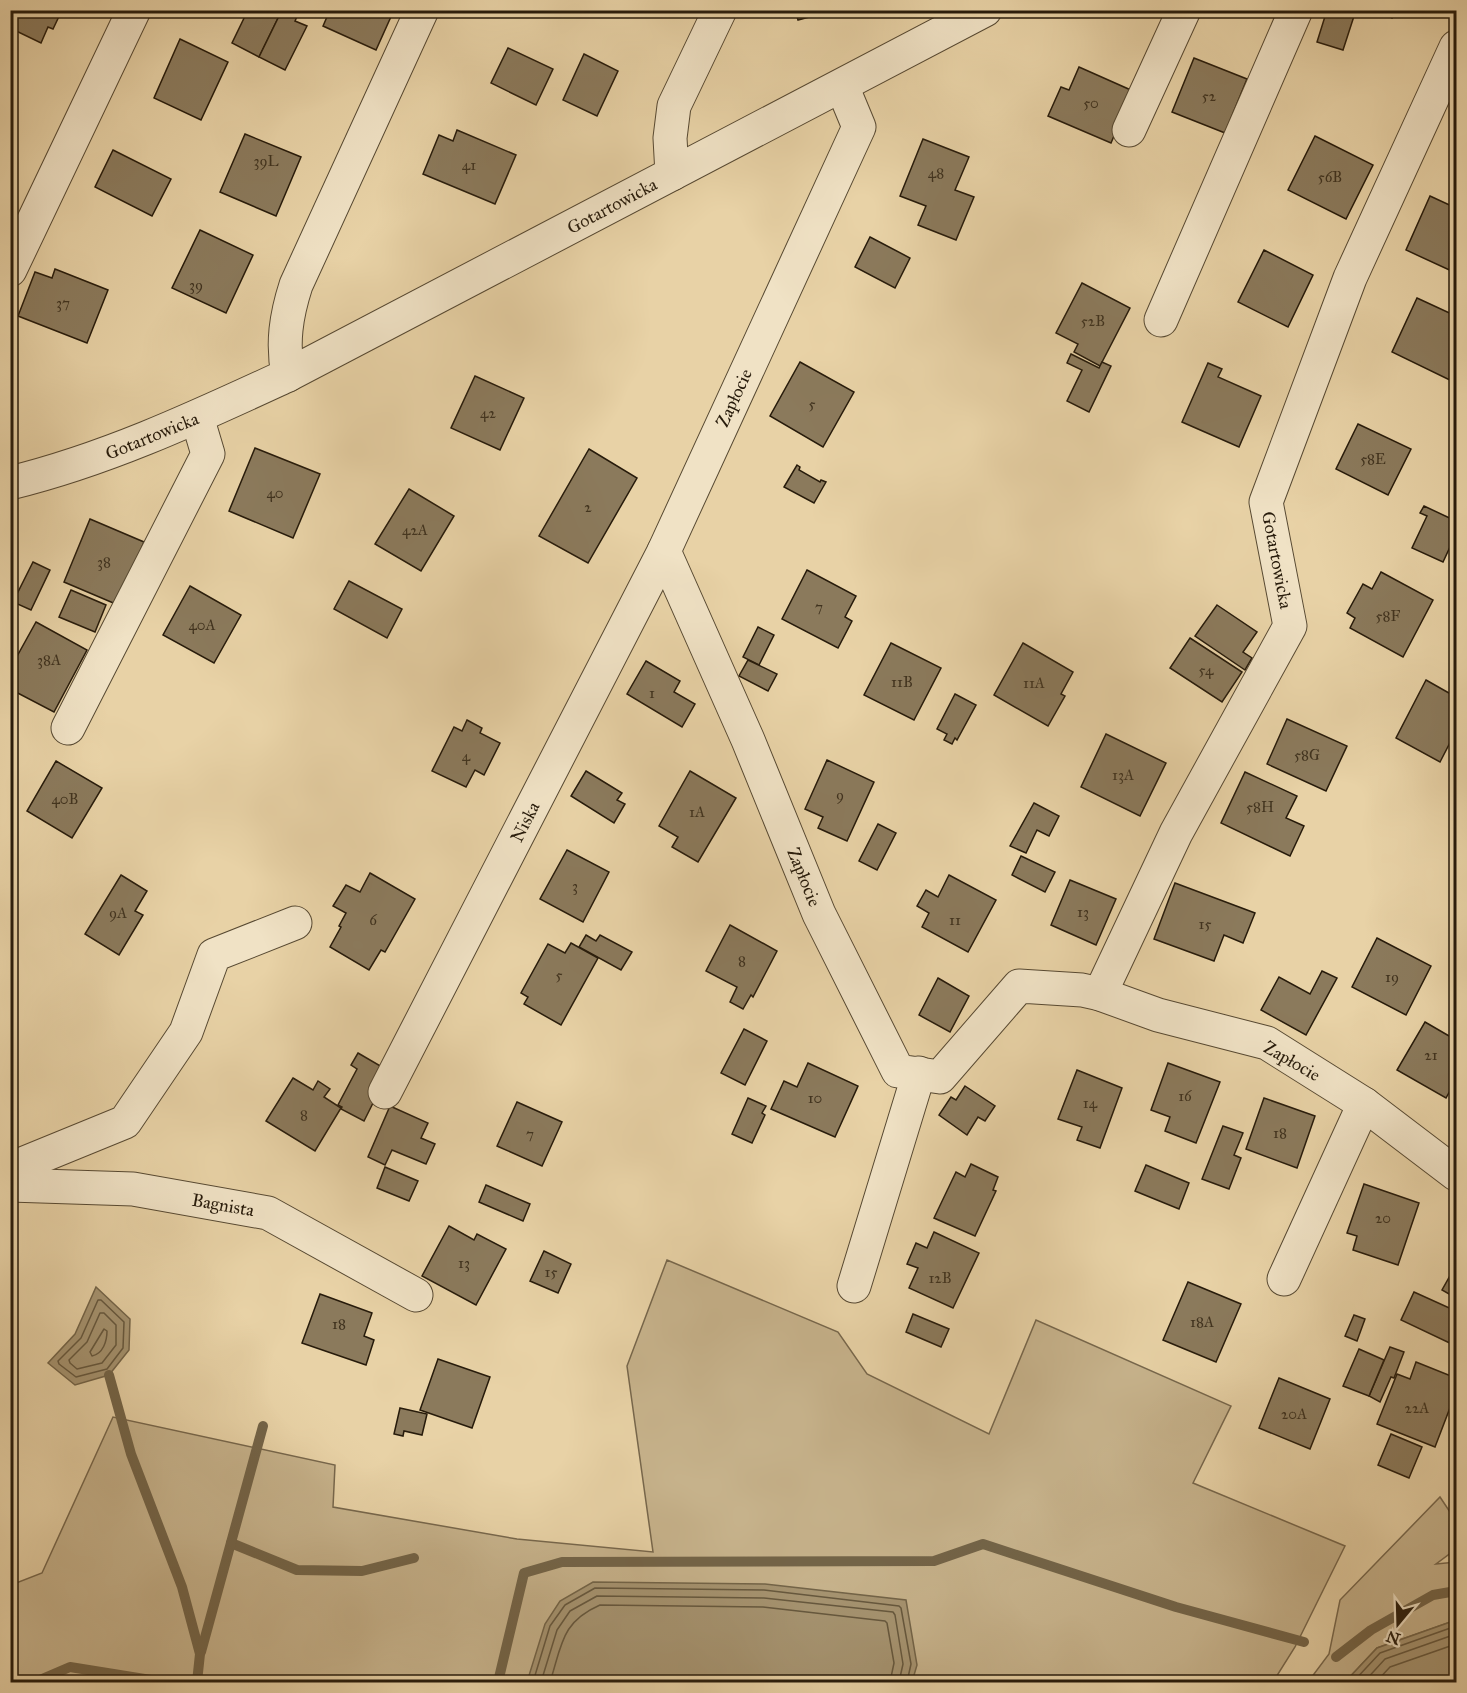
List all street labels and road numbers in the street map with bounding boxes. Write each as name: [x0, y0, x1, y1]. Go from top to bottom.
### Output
street label: Gotartowicka: [563, 173, 661, 239]
street label: Zapłocie: [711, 365, 757, 431]
street label: Gotartowicka: [102, 407, 202, 465]
street label: Gotartowicka: [1257, 509, 1297, 611]
street label: Niska: [506, 798, 545, 846]
street label: Zapłocie: [782, 844, 826, 910]
street label: Zapłocie: [1260, 1036, 1324, 1086]
street label: Bagnista: [190, 1189, 256, 1222]

